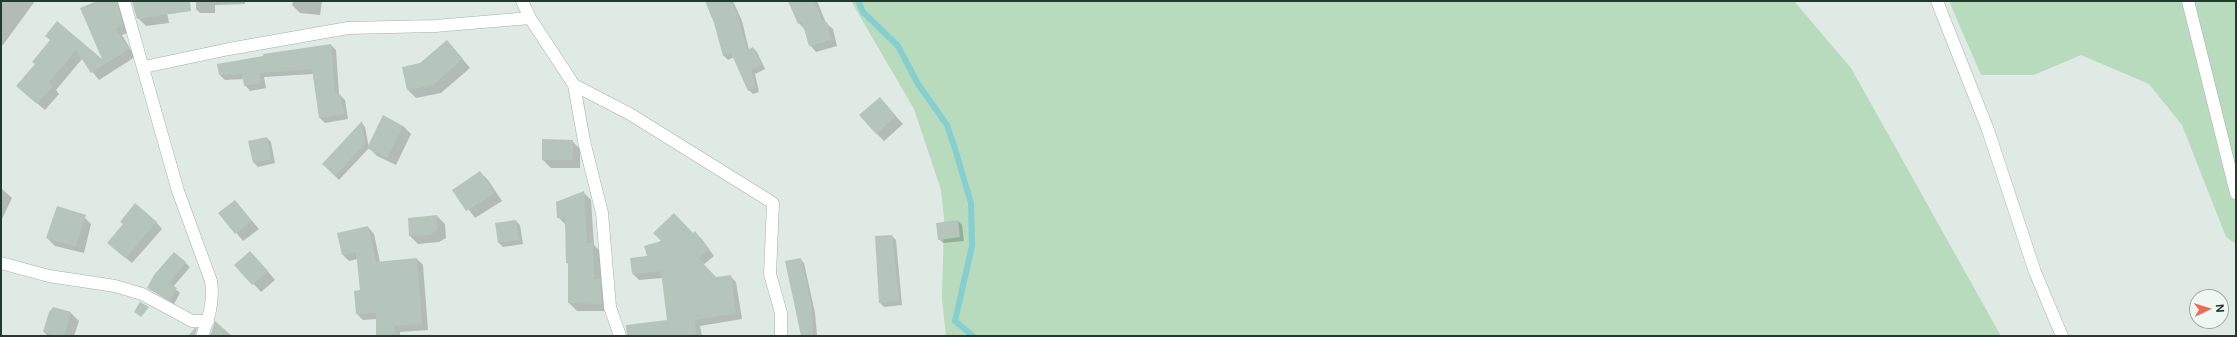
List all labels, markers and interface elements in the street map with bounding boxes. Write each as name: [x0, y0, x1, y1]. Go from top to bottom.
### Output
north arrow: [2189, 289, 2229, 329]
text: N: [2214, 304, 2226, 313]

